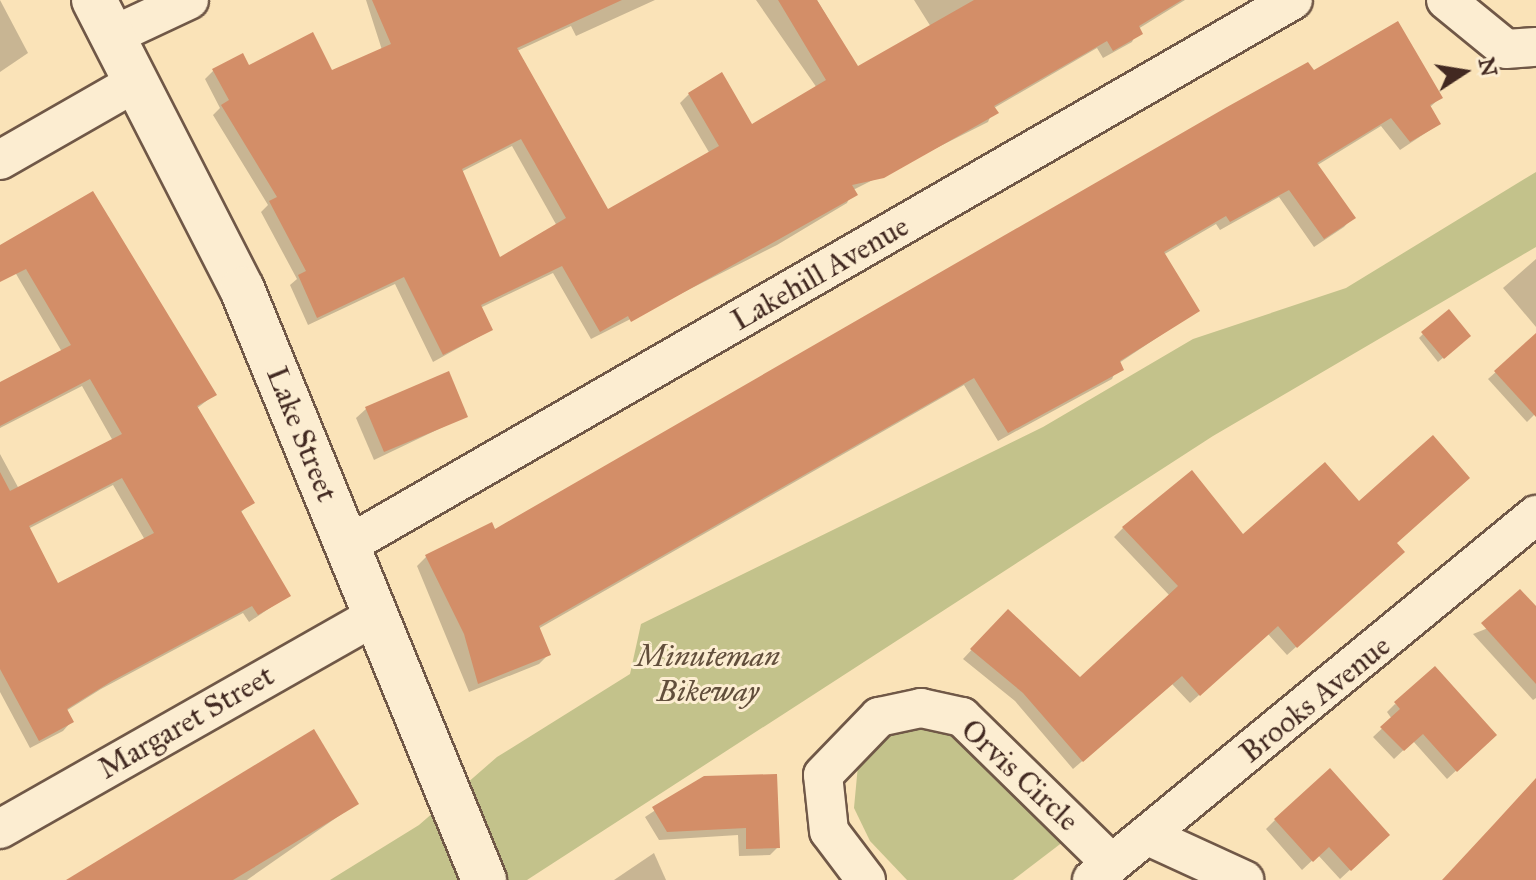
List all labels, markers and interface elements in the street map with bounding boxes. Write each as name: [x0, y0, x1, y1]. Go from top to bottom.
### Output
north arrow: [1424, 32, 1504, 112]
text: N: [1473, 55, 1503, 79]
street label: Lakehill Avenue: [725, 208, 915, 338]
street label: Lake Street: [259, 361, 345, 507]
street label: Brooks Avenue: [1233, 628, 1397, 770]
park label: Minuteman Bikeway: [636, 638, 780, 708]
street label: Margaret Street: [92, 657, 280, 787]
street label: Orvis Circle: [954, 711, 1086, 839]

